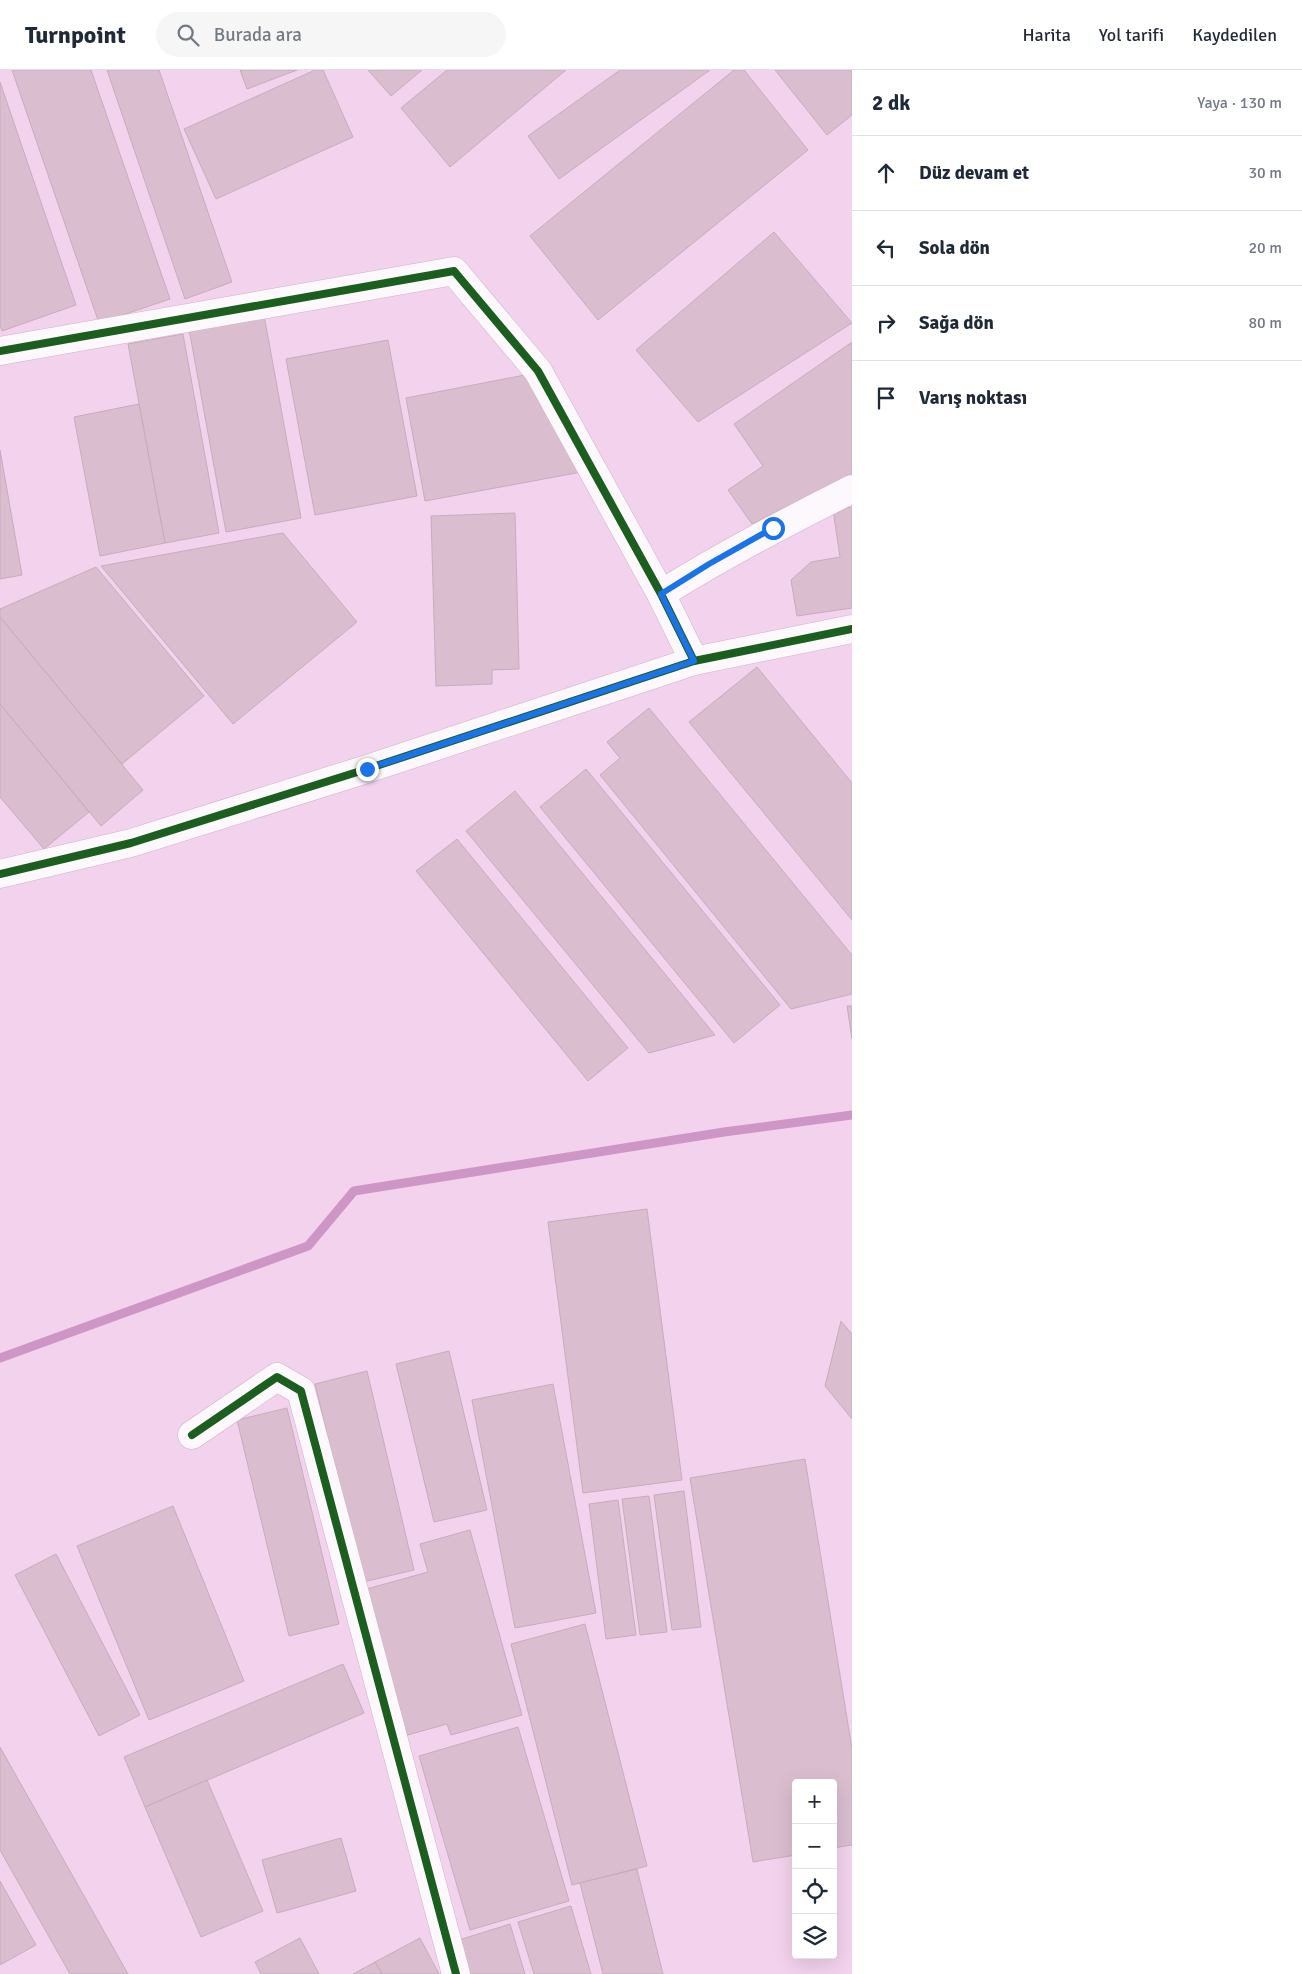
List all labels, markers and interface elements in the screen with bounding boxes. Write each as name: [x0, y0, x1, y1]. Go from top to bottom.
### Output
search box: [156, 12, 506, 57]
text: Turnpoint: [25, 20, 126, 50]
icon: search: [174, 21, 202, 49]
text: Burada ara: [214, 23, 302, 47]
text: Harita: [1022, 24, 1071, 46]
text: Yol tarifi: [1099, 24, 1164, 46]
text: Kaydedilen: [1192, 24, 1277, 46]
text: 2 dk: [872, 90, 910, 116]
text: Yaya · 130 m: [1197, 93, 1282, 113]
icon: ahead: [872, 159, 900, 187]
text: Düz devam et: [919, 161, 1029, 185]
text: 30 m: [1248, 163, 1282, 183]
icon: left: [872, 234, 900, 262]
text: Sola dön: [919, 236, 990, 260]
text: 20 m: [1248, 238, 1282, 258]
icon: right: [872, 309, 900, 337]
text: Sağa dön: [919, 311, 994, 335]
text: 80 m: [1248, 313, 1282, 333]
icon: arrive: [872, 384, 900, 412]
text: Varış noktası: [919, 386, 1027, 410]
route start: [762, 517, 785, 540]
route end: [356, 758, 379, 781]
map controls: [792, 1779, 837, 1959]
button: +: [792, 1779, 837, 1824]
button: −: [792, 1824, 837, 1869]
button: locate: [792, 1869, 837, 1914]
button: layers: [792, 1914, 837, 1959]

